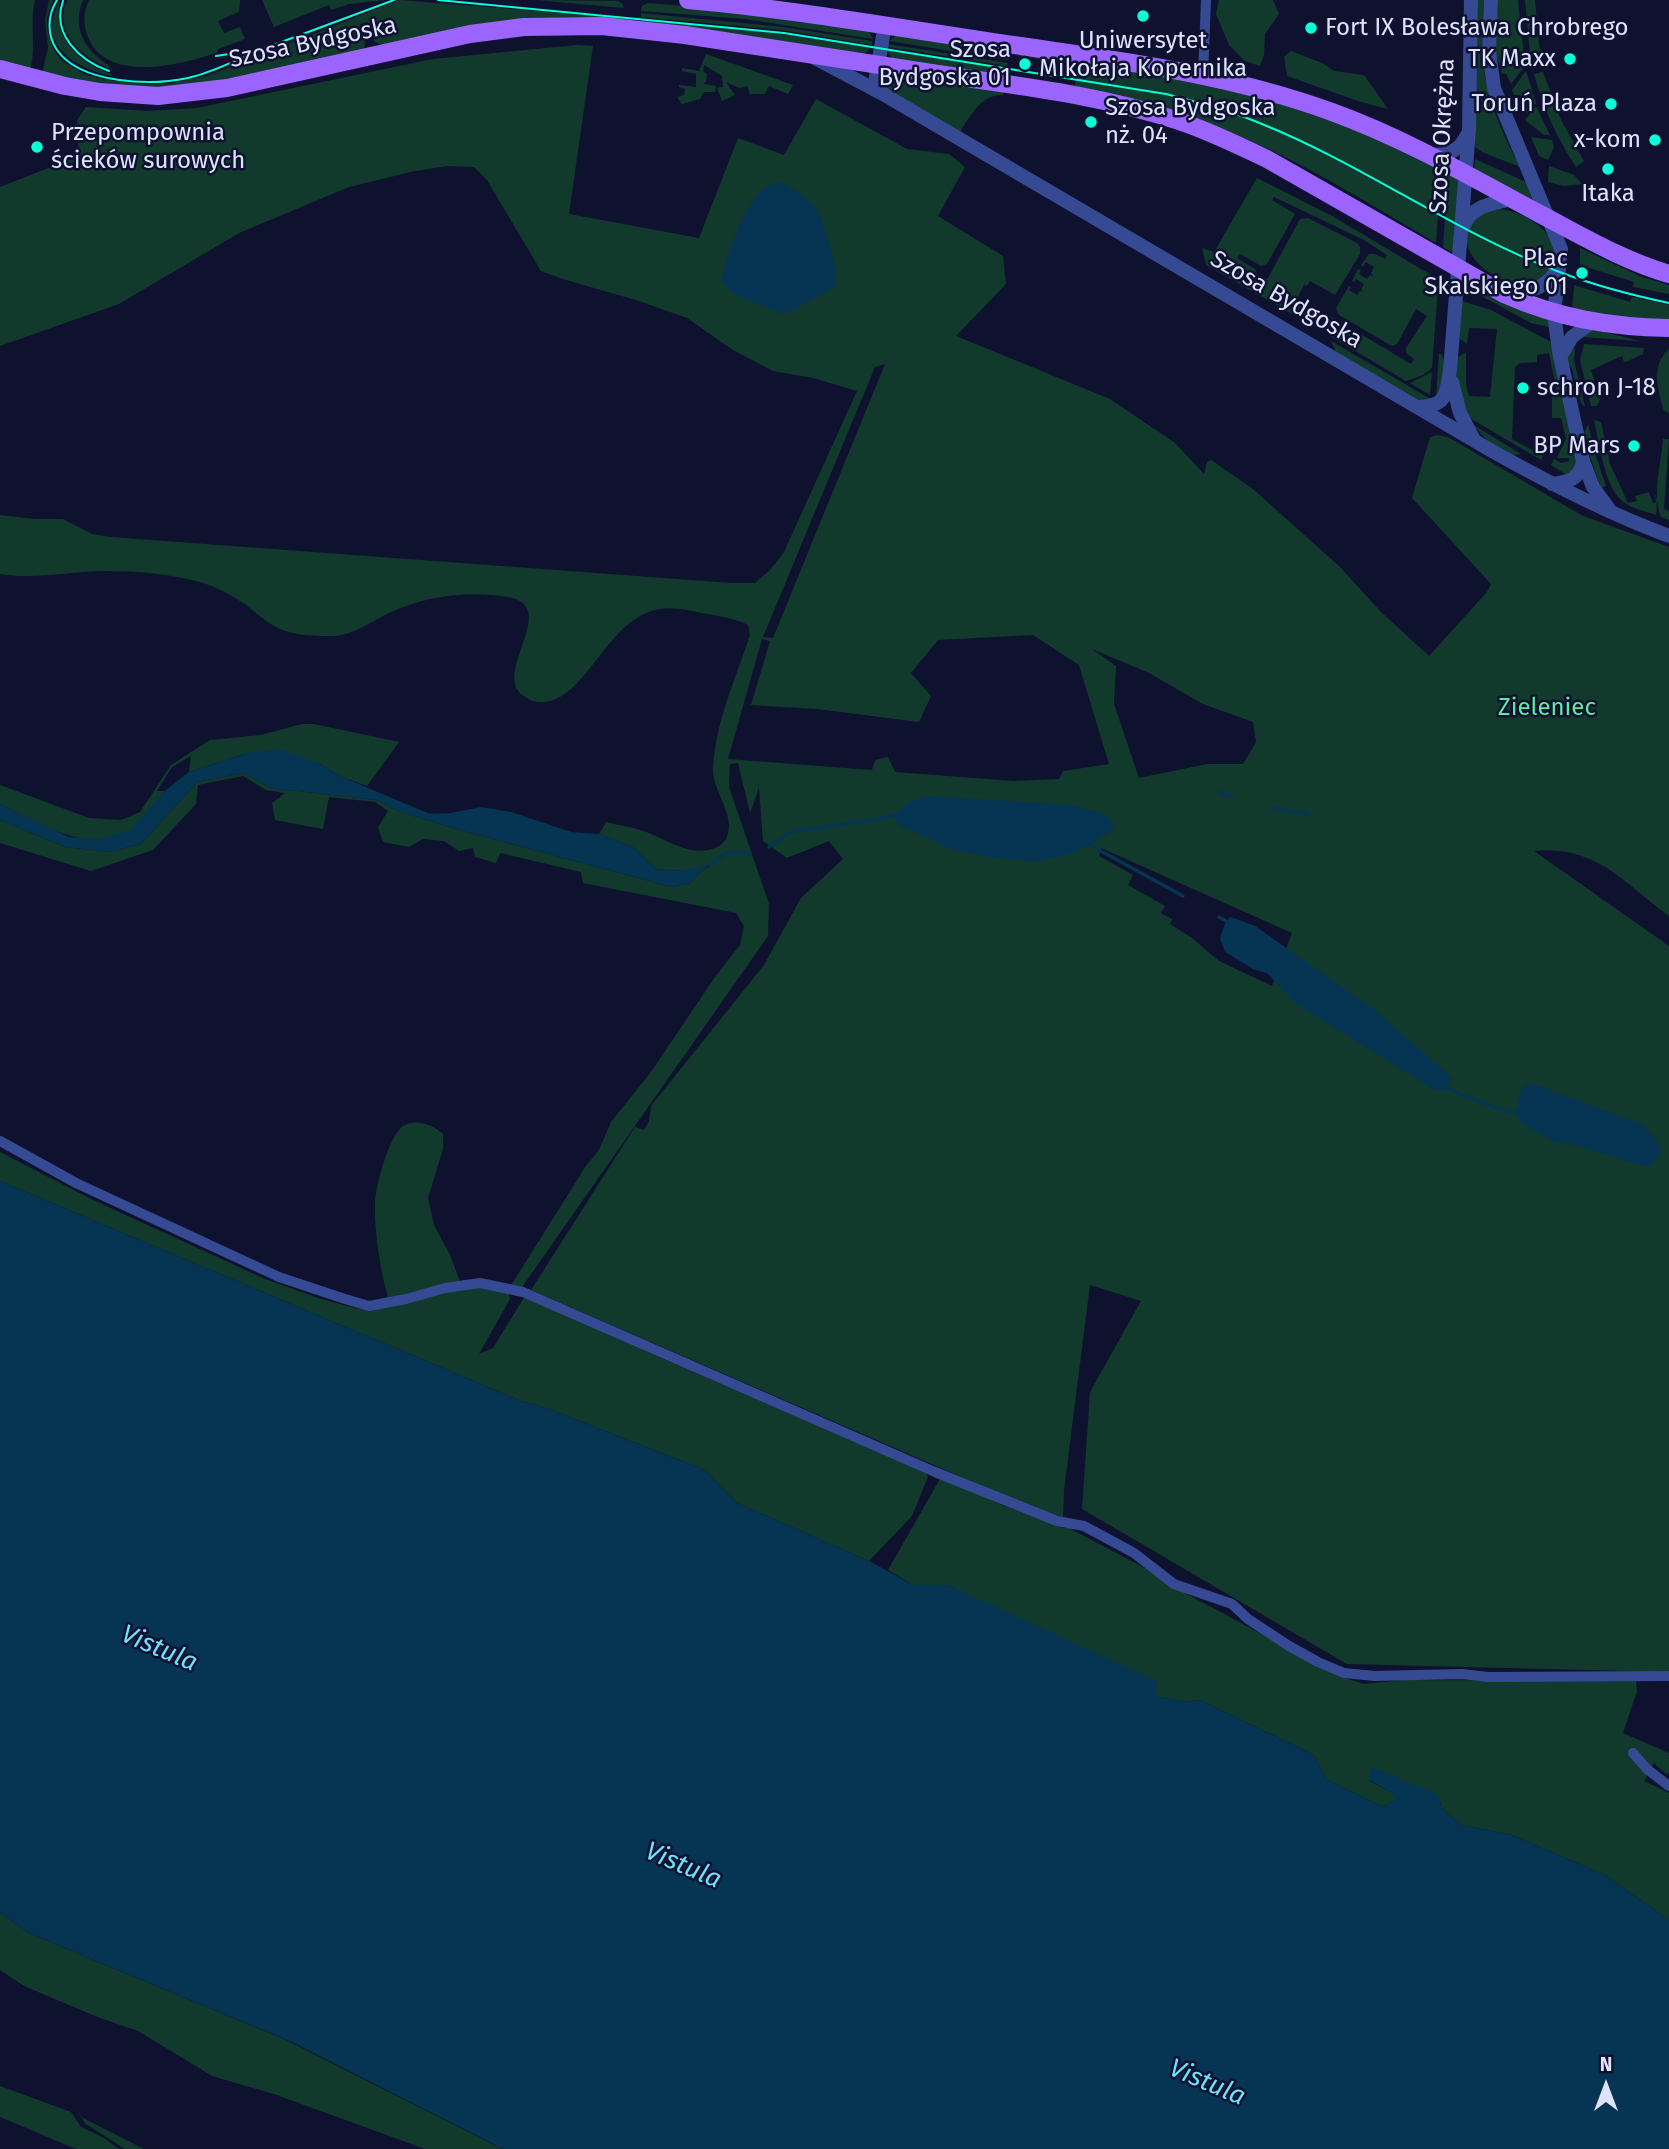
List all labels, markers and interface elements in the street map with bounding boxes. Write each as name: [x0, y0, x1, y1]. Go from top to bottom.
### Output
marker: Uniwersytet Mikołaja Kopernika: [1135, 8, 1151, 24]
street label: Szosa Bydgoska: [227, 11, 399, 75]
place label: Fort IX Bolesława Chrobrego: [1325, 14, 1629, 42]
marker: Fort IX Bolesława Chrobrego: [1303, 20, 1319, 36]
place label: Uniwersytet Mikołaja Kopernika: [1039, 27, 1247, 83]
place label: Szosa Bydgoska 01: [878, 36, 1011, 92]
place label: TK Maxx: [1468, 45, 1556, 73]
marker: TK Maxx: [1562, 51, 1578, 67]
marker: Szosa Bydgoska 01: [1017, 56, 1033, 72]
street label: Szosa Okrężna: [1425, 58, 1461, 214]
place label: Toruń Plaza: [1471, 90, 1597, 118]
place label: Szosa Bydgoska nż. 04: [1105, 94, 1276, 150]
marker: Toruń Plaza: [1603, 96, 1619, 112]
marker: Szosa Bydgoska nż. 04: [1083, 114, 1099, 130]
place label: Przepompownia ścieków surowych: [51, 119, 245, 175]
place label: x-kom: [1574, 126, 1641, 154]
marker: x-kom: [1647, 132, 1663, 148]
marker: Przepompownia ścieków surowych: [29, 139, 45, 155]
marker: Itaka: [1600, 161, 1616, 177]
place label: Itaka: [1581, 180, 1635, 208]
street label: Szosa Bydgoska: [1205, 245, 1367, 355]
place label: Plac Skalskiego 01: [1424, 245, 1568, 301]
marker: Plac Skalskiego 01: [1574, 265, 1590, 281]
place label: schron J-18: [1537, 374, 1656, 402]
marker: schron J-18: [1515, 380, 1531, 396]
place label: BP Mars: [1533, 432, 1620, 460]
marker: BP Mars: [1626, 438, 1642, 454]
park label: Zieleniec: [1498, 694, 1596, 722]
water label: Vistula: [116, 1619, 202, 1679]
water label: Vistula: [640, 1836, 726, 1896]
north arrow: [1571, 2051, 1641, 2121]
water label: Vistula: [1164, 2053, 1250, 2113]
text: N: [1600, 2053, 1612, 2076]

